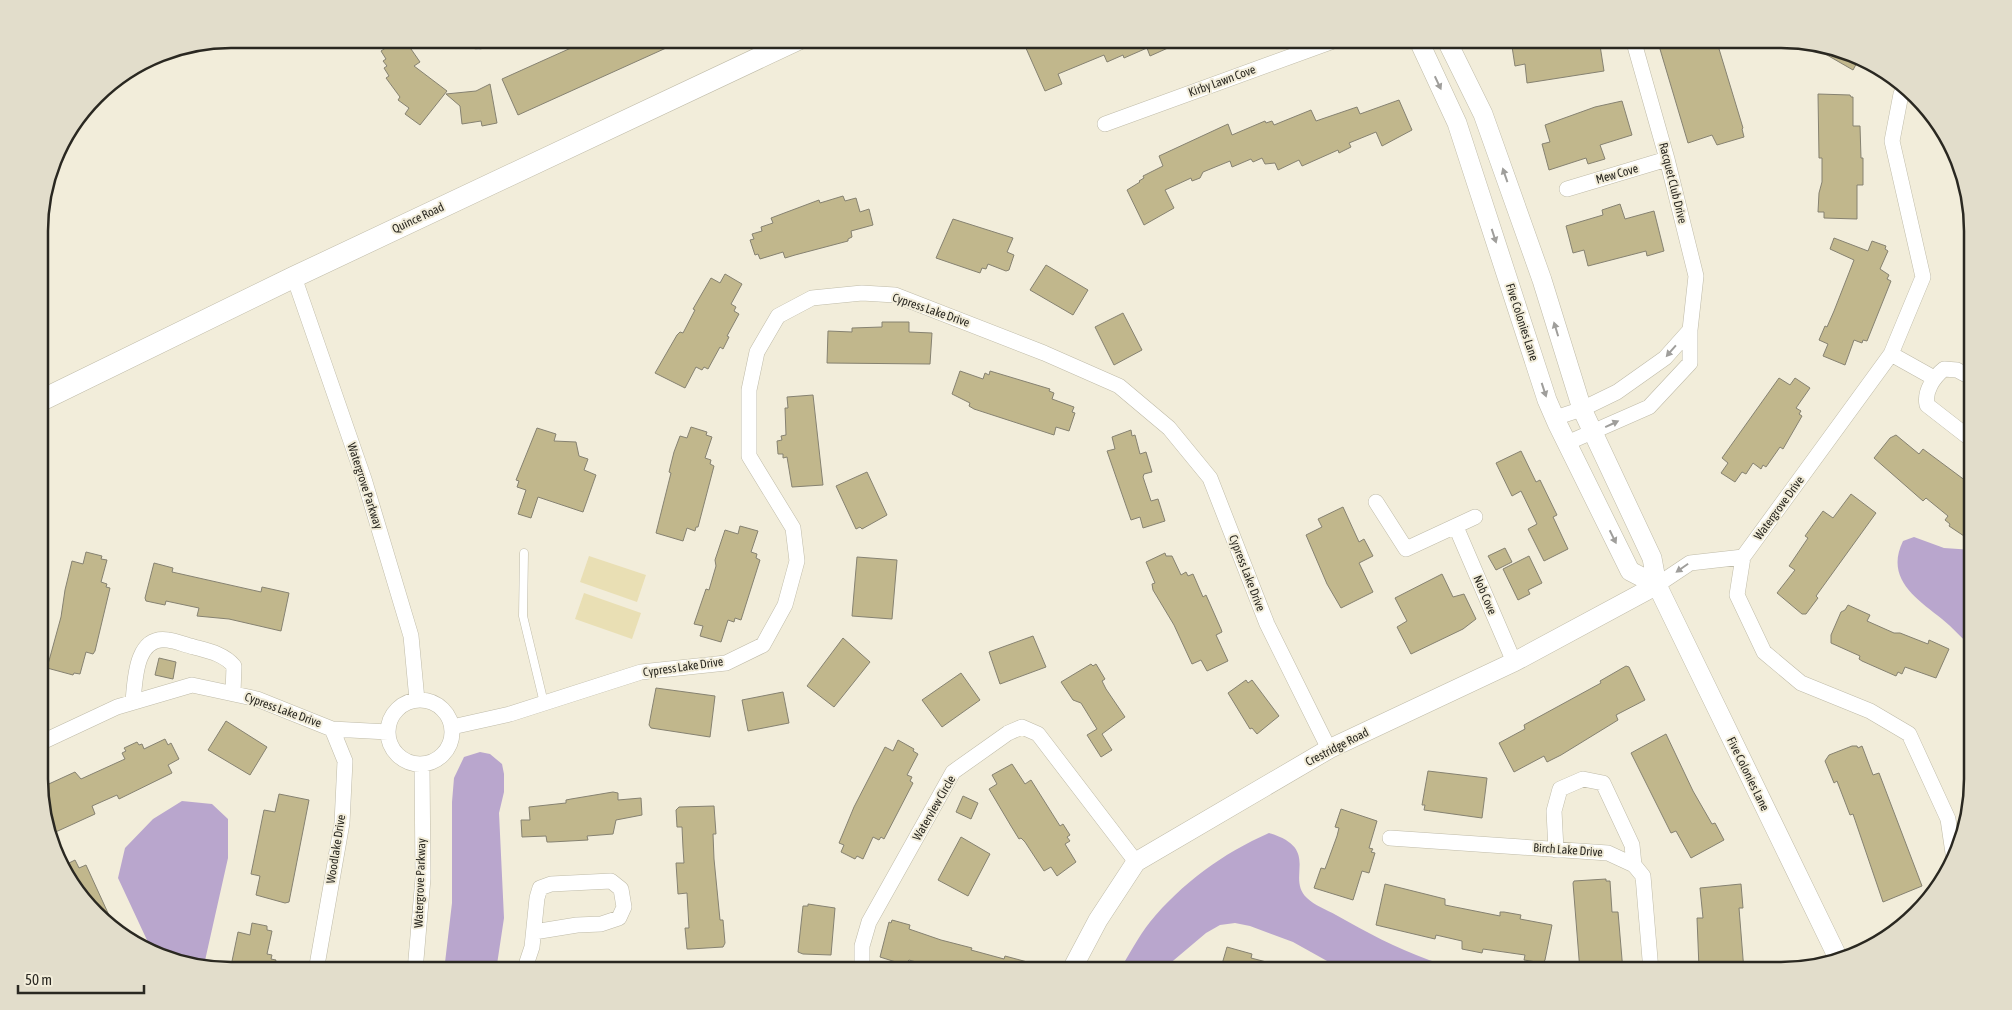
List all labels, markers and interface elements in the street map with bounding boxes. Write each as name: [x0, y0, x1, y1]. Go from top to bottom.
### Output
street label: Kirby Lawn Cove: [1187, 62, 1257, 100]
one-way arrow: [1435, 76, 1443, 90]
street label: Racquet Club Drive: [1656, 141, 1690, 225]
street label: Mew Cove: [1594, 161, 1640, 187]
one-way arrow: [1501, 167, 1509, 182]
street label: Quince Road: [390, 200, 446, 236]
one-way arrow: [1490, 228, 1498, 243]
street label: Five Colonies Lane: [1503, 281, 1541, 363]
street label: Cypress Lake Drive: [891, 290, 971, 330]
one-way arrow: [1552, 321, 1560, 336]
one-way arrow: [1666, 345, 1677, 358]
one-way arrow: [1540, 383, 1548, 398]
one-way arrow: [1605, 420, 1619, 428]
street label: Watergrove Parkway: [344, 441, 386, 531]
street label: Watergrove Drive: [1751, 473, 1807, 543]
one-way arrow: [1609, 530, 1617, 544]
street label: Cypress Lake Drive: [1226, 533, 1268, 613]
one-way arrow: [1676, 563, 1689, 573]
street label: Nob Cove: [1470, 573, 1500, 617]
street label: Cypress Lake Drive: [642, 654, 724, 680]
street label: Cypress Lake Drive: [243, 690, 323, 730]
street label: Crestridge Road: [1303, 725, 1371, 769]
street label: Five Colonies Lane: [1724, 735, 1772, 813]
street label: Waterview Circle: [910, 773, 958, 843]
street label: Woodlake Drive: [324, 814, 348, 884]
street label: Watergrove Parkway: [411, 838, 429, 928]
street label: Birch Lake Drive: [1533, 841, 1603, 859]
scale bar: [18, 962, 144, 994]
text: 50 m: [25, 971, 52, 988]

